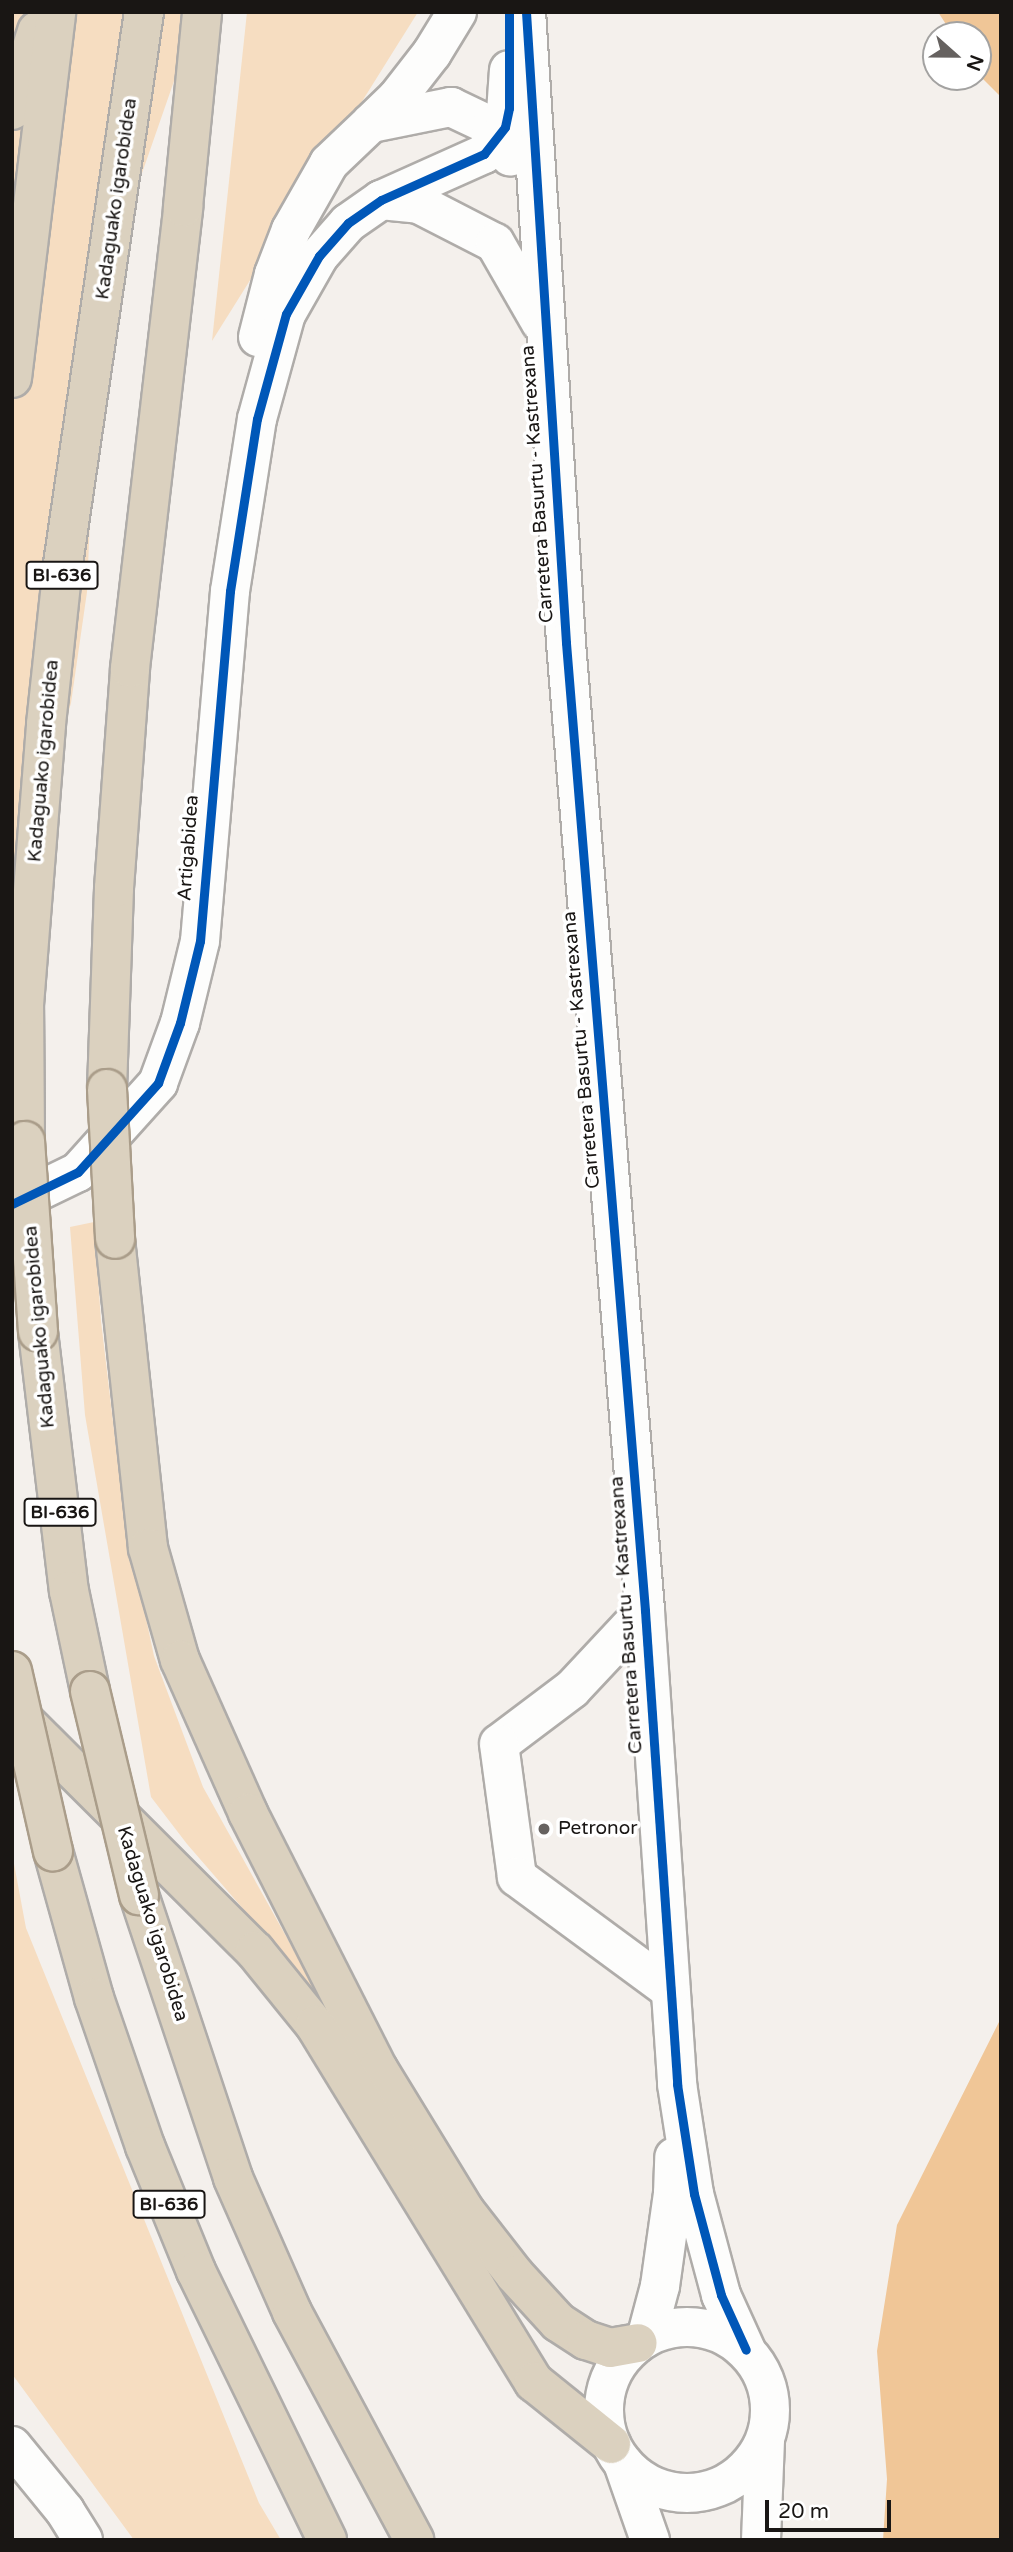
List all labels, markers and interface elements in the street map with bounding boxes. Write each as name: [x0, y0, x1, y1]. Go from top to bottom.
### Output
north arrow: [922, 21, 992, 91]
text: N: [962, 52, 988, 74]
street label: Kadaguako igarobidea: [92, 97, 142, 301]
street label: Carretera Basurtu - Kastrexana: [517, 344, 559, 624]
road number: BI-636: [25, 560, 99, 590]
street label: Kadaguako igarobidea: [24, 659, 64, 863]
street label: Artigabidea: [174, 794, 204, 902]
street label: Carretera Basurtu - Kastrexana: [559, 910, 605, 1190]
street label: Kadaguako igarobidea: [20, 1225, 60, 1429]
street label: Carretera Basurtu - Kastrexana: [606, 1475, 648, 1755]
road number: BI-636: [23, 1498, 97, 1526]
place label: Petronor: [558, 1818, 637, 1840]
marker: Petronor: [536, 1821, 552, 1837]
street label: Kadaguako igarobidea: [111, 1824, 193, 2024]
road number: BI-636: [132, 2190, 206, 2218]
scale bar: [768, 2486, 894, 2530]
text: 20 m: [778, 2499, 829, 2524]

